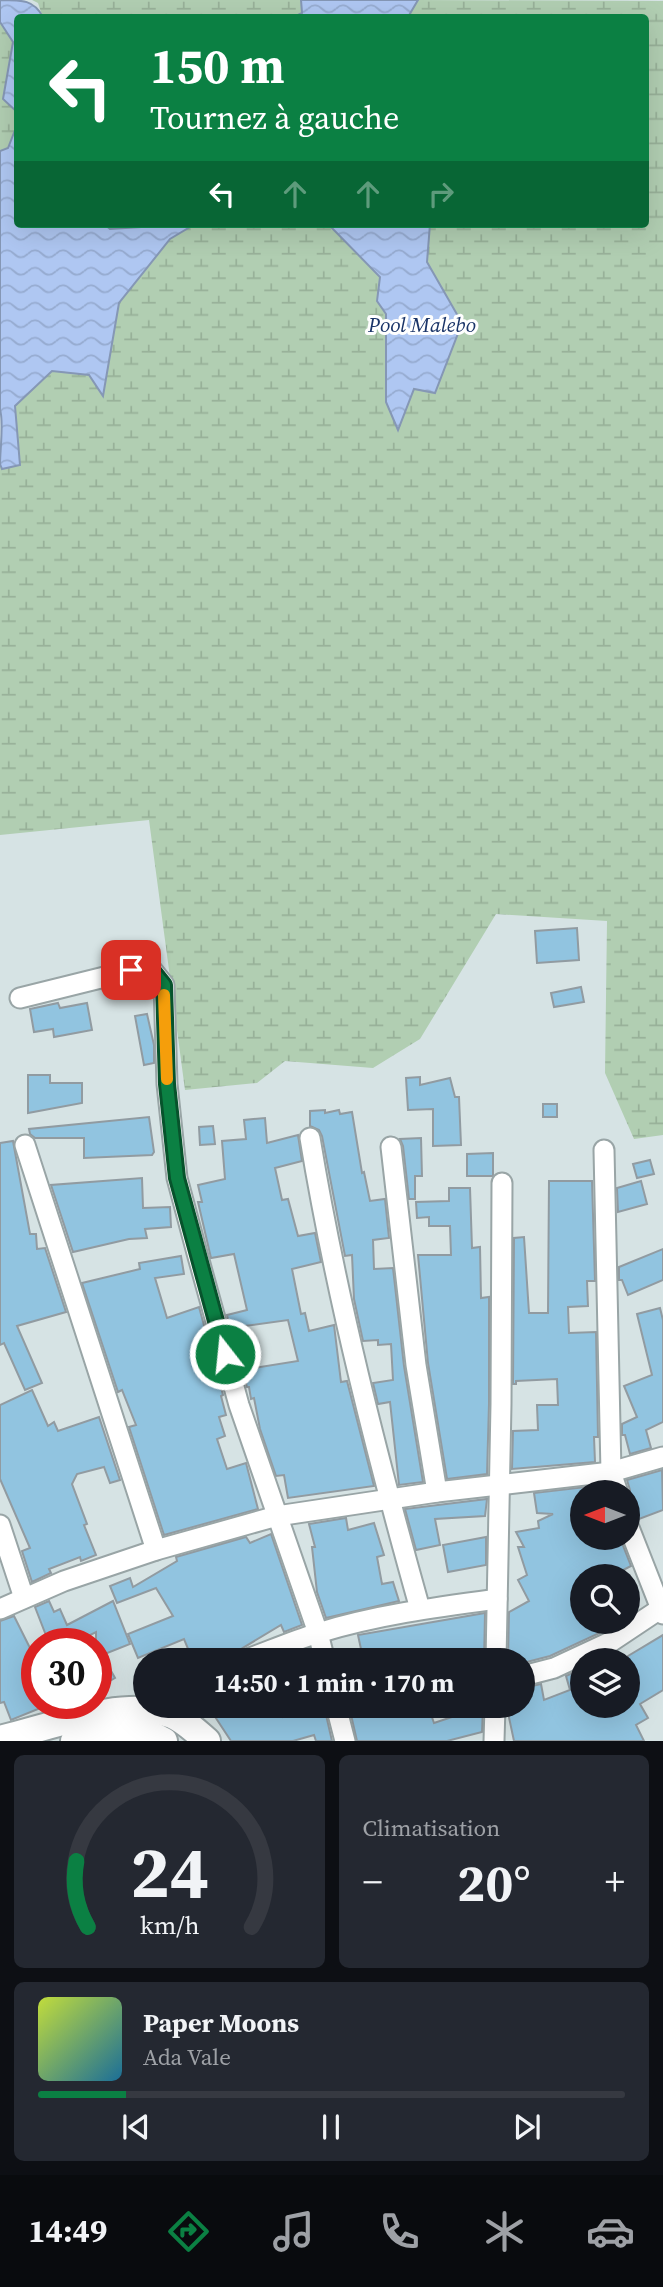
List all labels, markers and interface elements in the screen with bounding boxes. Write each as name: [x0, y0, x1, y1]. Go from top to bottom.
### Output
text: 150 m: [150, 32, 285, 99]
icon: left: [35, 42, 126, 133]
text: Tournez à gauche: [150, 96, 399, 140]
icon: left: [203, 175, 241, 213]
icon: ahead: [276, 175, 314, 213]
icon: ahead: [349, 175, 387, 213]
icon: right: [422, 175, 460, 213]
water label: Pool Malebo: [367, 310, 476, 339]
pin: [101, 940, 161, 1000]
icon: arrive: [112, 951, 150, 989]
position arrow: [188, 1317, 262, 1391]
north arrow: [570, 1480, 640, 1550]
map controls: [570, 1480, 640, 1718]
button: search: [570, 1564, 640, 1634]
speed limit sign: 30: [21, 1628, 112, 1719]
button: layers: [570, 1648, 640, 1718]
text: 14:50 · 1 min · 170 m: [214, 1665, 454, 1701]
text: Climatisation: [363, 1812, 500, 1844]
text: 24: [130, 1823, 209, 1922]
text: 20°: [457, 1847, 530, 1918]
text: −: [363, 1856, 383, 1908]
text: +: [605, 1856, 625, 1908]
text: km/h: [139, 1908, 199, 1942]
text: Paper Moons: [143, 2005, 299, 2041]
text: Ada Vale: [143, 2041, 231, 2073]
icon: previous: [117, 2108, 155, 2146]
icon: pause: [312, 2108, 350, 2146]
icon: next: [508, 2108, 546, 2146]
icon: directions: [164, 2207, 213, 2256]
icon: music: [269, 2207, 318, 2256]
icon: phone: [375, 2207, 424, 2256]
icon: climate: [480, 2207, 529, 2256]
icon: car: [586, 2207, 635, 2256]
text: 14:49: [28, 2209, 107, 2253]

